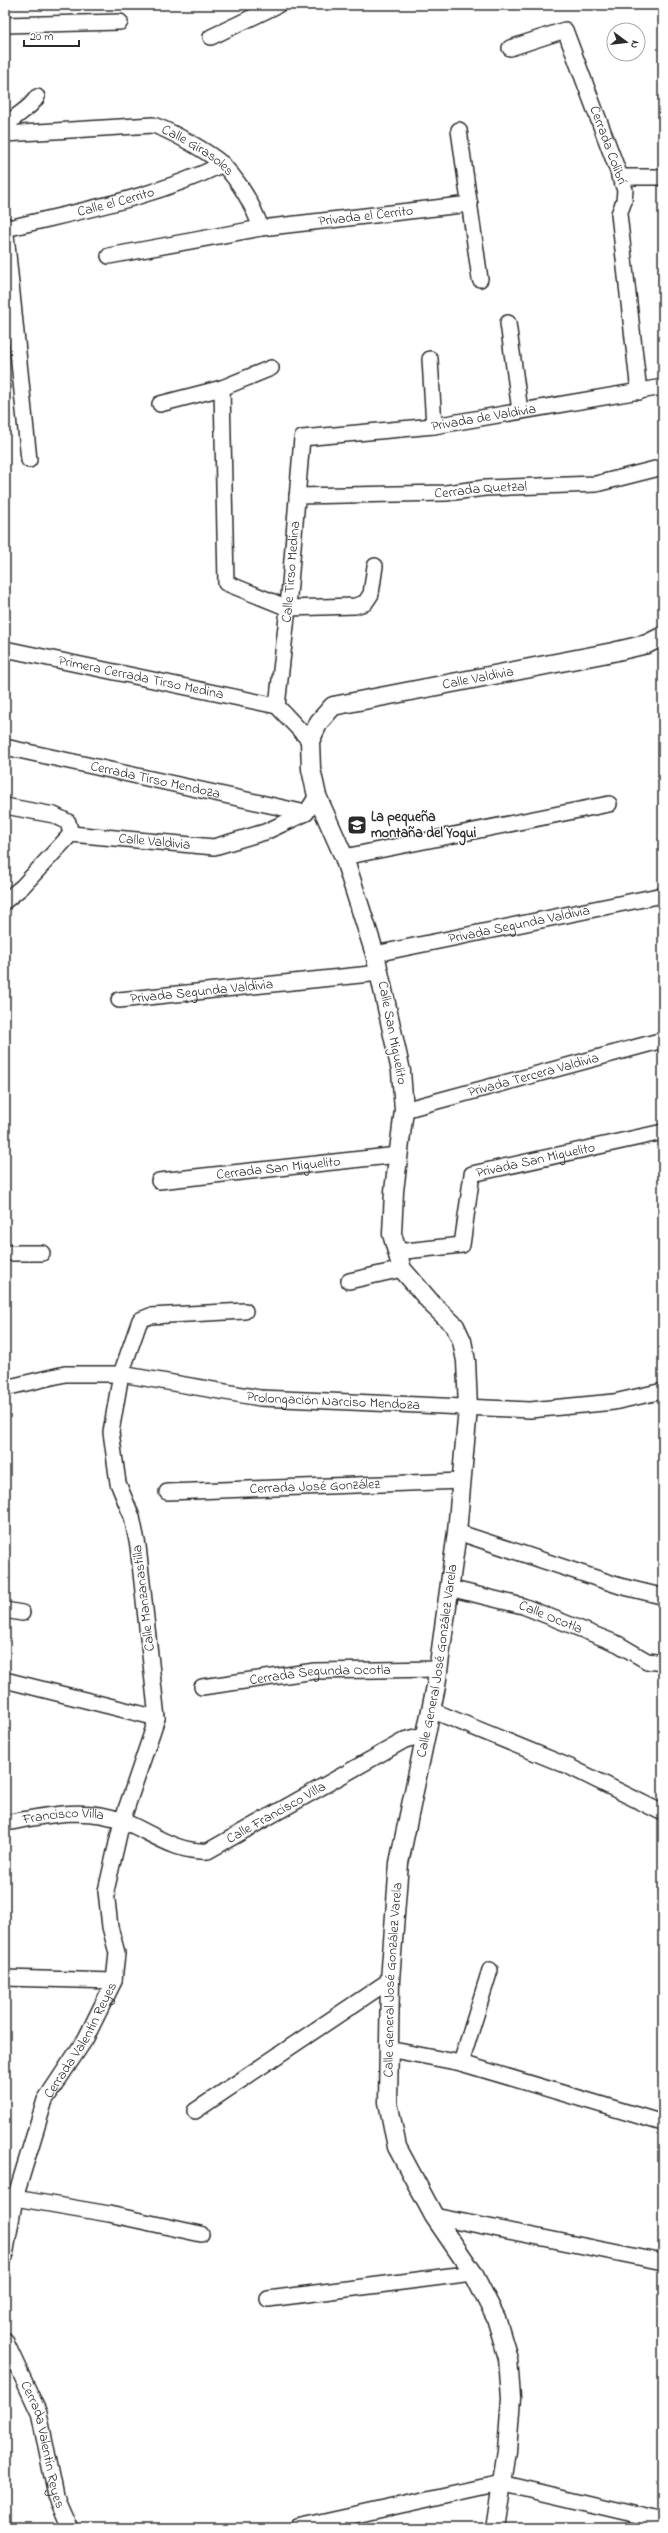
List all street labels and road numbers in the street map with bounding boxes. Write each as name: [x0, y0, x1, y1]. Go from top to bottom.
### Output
street label: Cerrada Colibrí: [584, 103, 633, 188]
street label: Calle Girasoles: [158, 119, 239, 181]
street label: Calle el Cerrito: [75, 181, 157, 222]
street label: Privada el Cerrito: [317, 200, 414, 232]
street label: Privada de Valdivia: [429, 398, 538, 437]
street label: Cerrada Quetzal: [434, 476, 527, 504]
street label: Calle Tirso Medina: [276, 520, 306, 624]
street label: Primera Cerrada Tirso Medina: [57, 650, 226, 705]
street label: Calle Valdivia: [441, 661, 515, 695]
street label: Cerrada Tirso Mendoza: [89, 756, 222, 804]
street label: Calle Valdivia: [118, 828, 191, 855]
street label: Privada Segunda Valdivia: [446, 900, 592, 949]
street label: Privada Segunda Valdivia: [129, 974, 274, 1009]
street label: Calle San Miguelito: [371, 979, 412, 1087]
street label: Privada Tercera Valdivia: [465, 1047, 601, 1103]
street label: Privada San Miguelito: [474, 1137, 597, 1183]
street label: Cerrada San Miguelito: [215, 1151, 341, 1185]
street label: Prolongación Narciso Mendoza: [245, 1385, 420, 1416]
street label: Cerrada José González: [249, 1474, 381, 1499]
street label: Calle Manzanastilla: [127, 1544, 161, 1652]
street label: Calle General José González Varela: [411, 1563, 463, 1759]
street label: Calle Ocotla: [516, 1595, 586, 1639]
street label: Cerrada Segunda Ocotla: [248, 1659, 391, 1691]
street label: Calle Francisco Villa: [222, 1776, 330, 1849]
street label: Francisco Villa: [20, 1803, 106, 1830]
street label: Calle General José González Varela: [378, 1882, 408, 2078]
street label: Cerrada Valentín Reyes: [38, 1978, 122, 2103]
street label: Cerrada Valentín Reyes: [15, 2377, 71, 2512]

